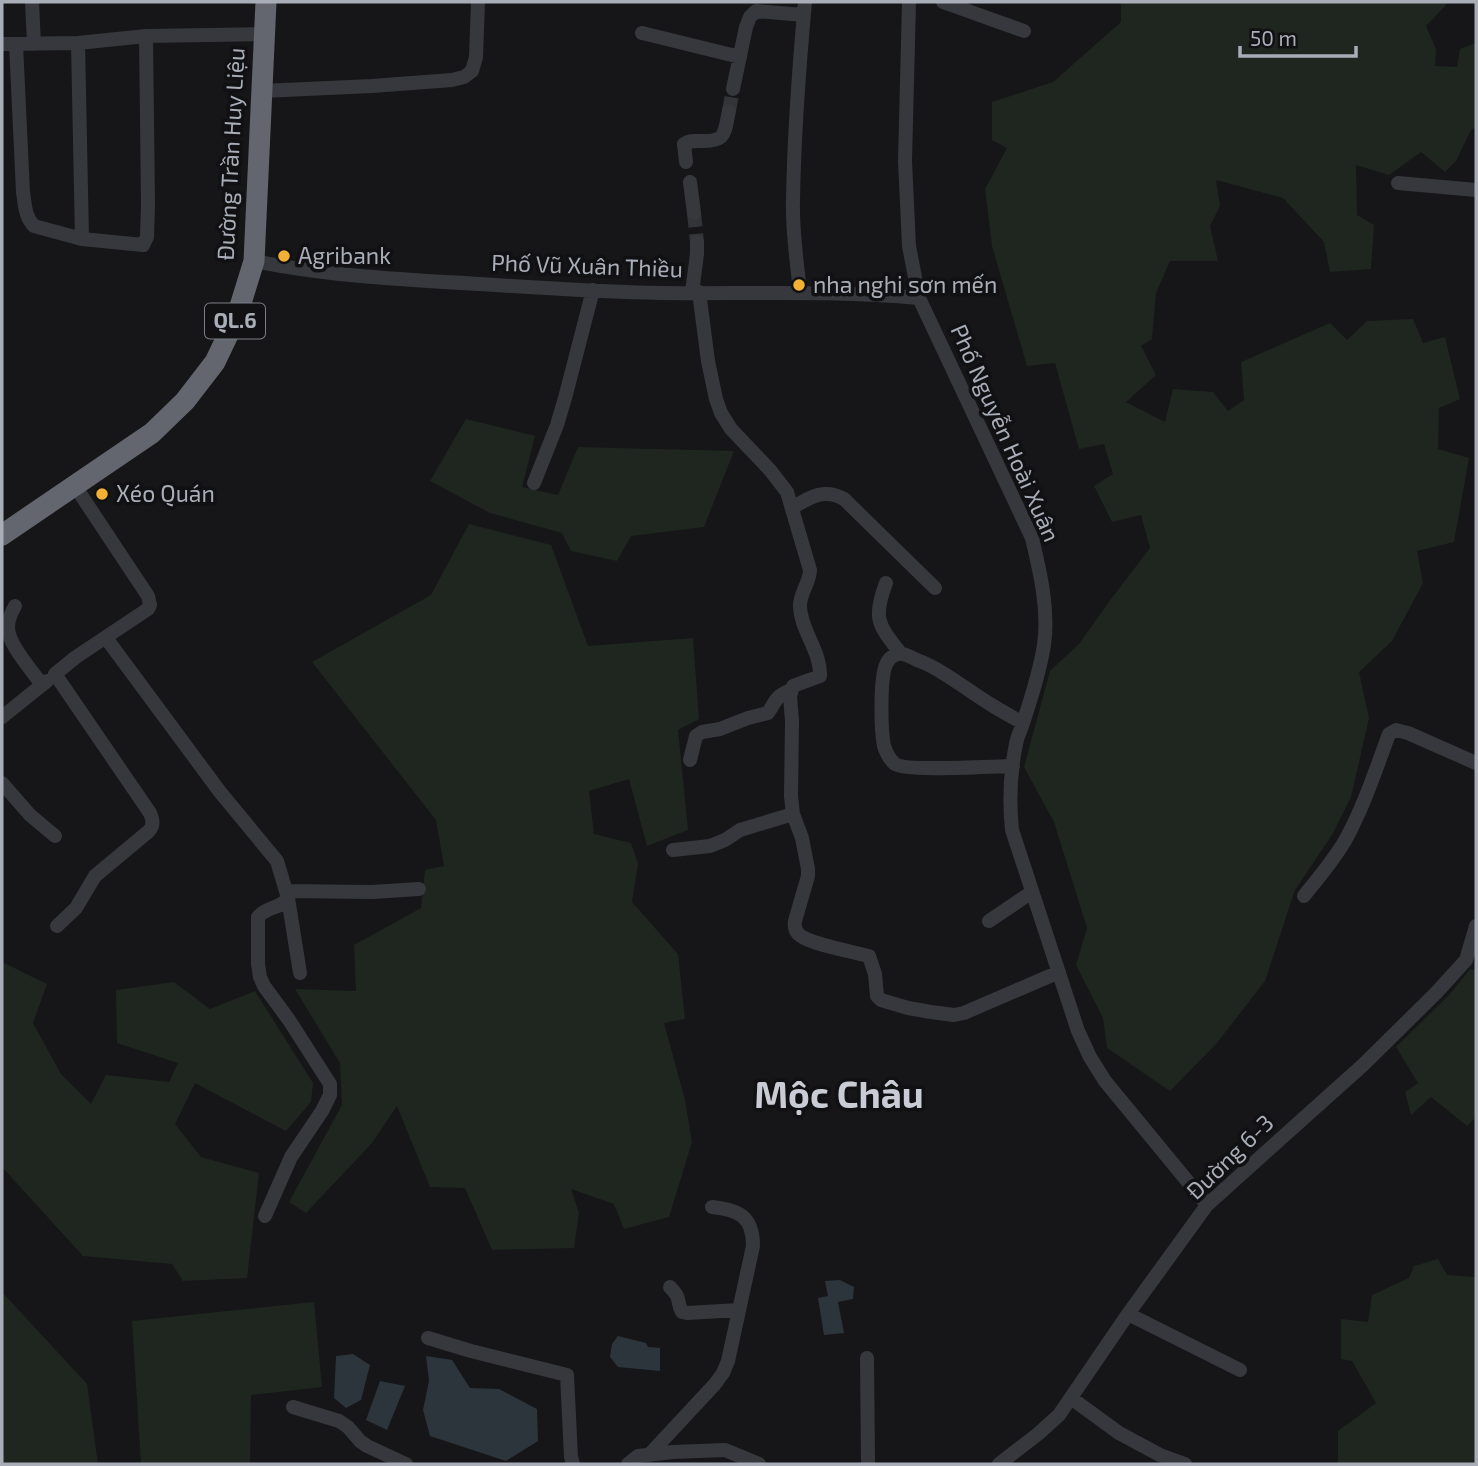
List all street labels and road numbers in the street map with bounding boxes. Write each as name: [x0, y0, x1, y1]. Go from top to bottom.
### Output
street label: Đường Trần Huy Liệu: [210, 47, 250, 261]
street label: Phố Vũ Xuân Thiều: [491, 248, 683, 282]
road number: QL.6: [205, 304, 265, 338]
street label: Phố Nguyễn Hoài Xuân: [945, 320, 1067, 546]
street label: Đường 6-3: [1180, 1108, 1279, 1205]

